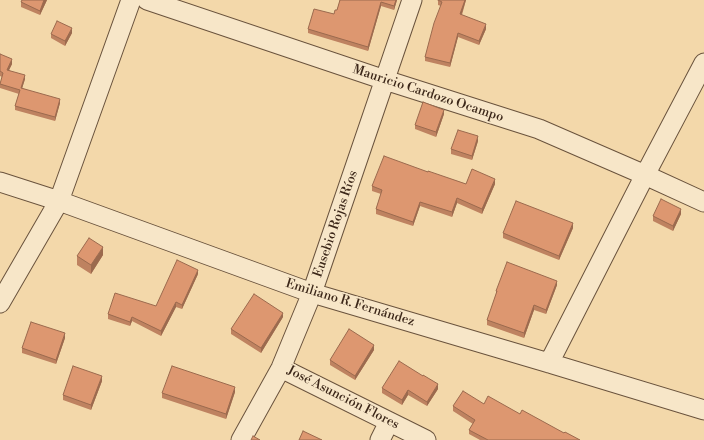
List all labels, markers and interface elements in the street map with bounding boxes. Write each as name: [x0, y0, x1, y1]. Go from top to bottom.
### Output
street label: Mauricio Cardozo Ocampo: [351, 62, 505, 126]
street label: Eusebio Rojas Ríos: [310, 168, 362, 280]
street label: Emiliano R. Fernández: [284, 276, 416, 330]
street label: José Asunción Flores: [284, 363, 402, 433]

